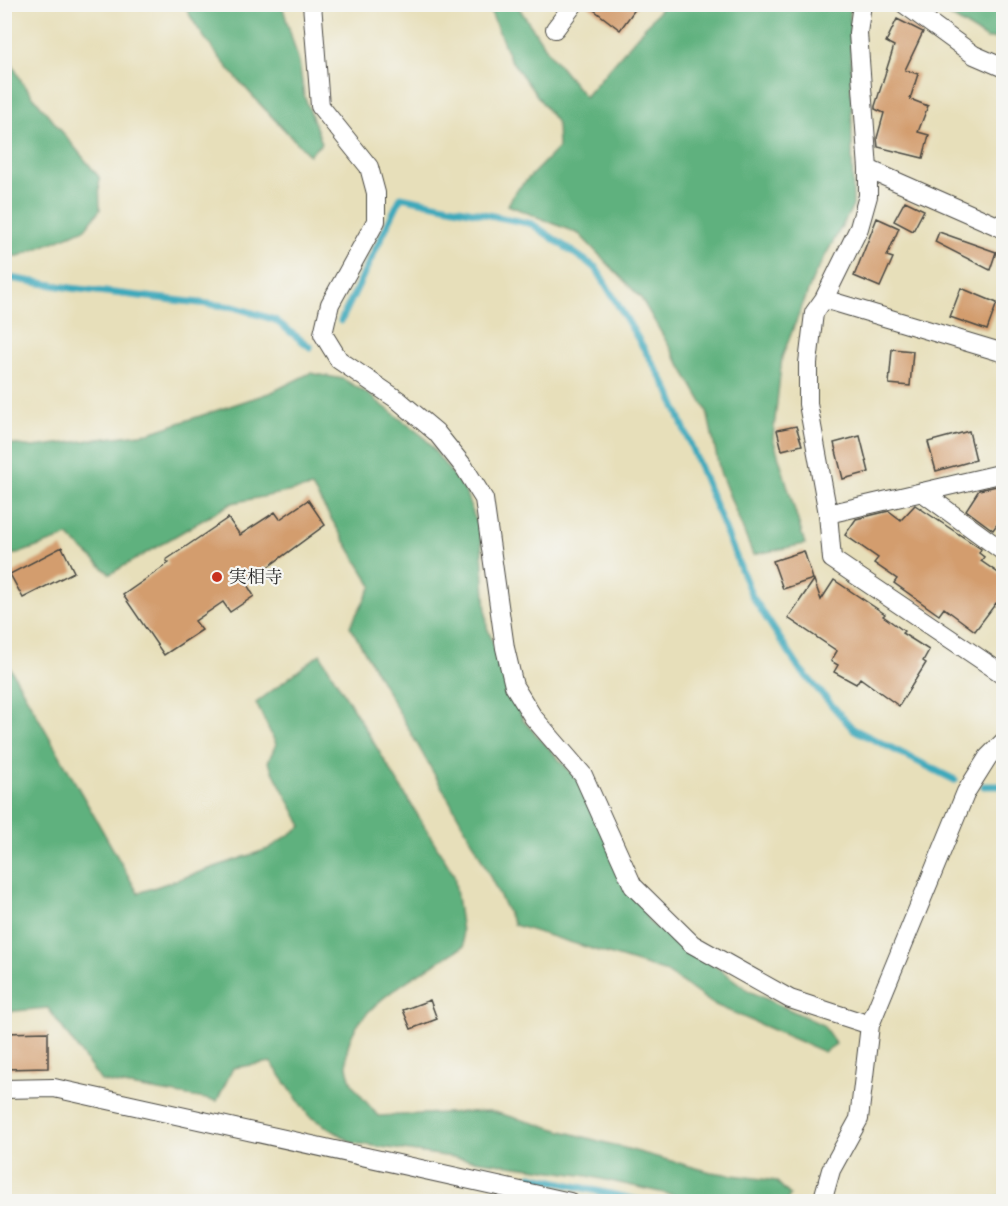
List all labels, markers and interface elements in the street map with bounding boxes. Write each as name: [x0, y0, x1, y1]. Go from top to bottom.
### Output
place label: 実相寺: [229, 566, 283, 589]
marker: 実相寺: [210, 570, 224, 584]

